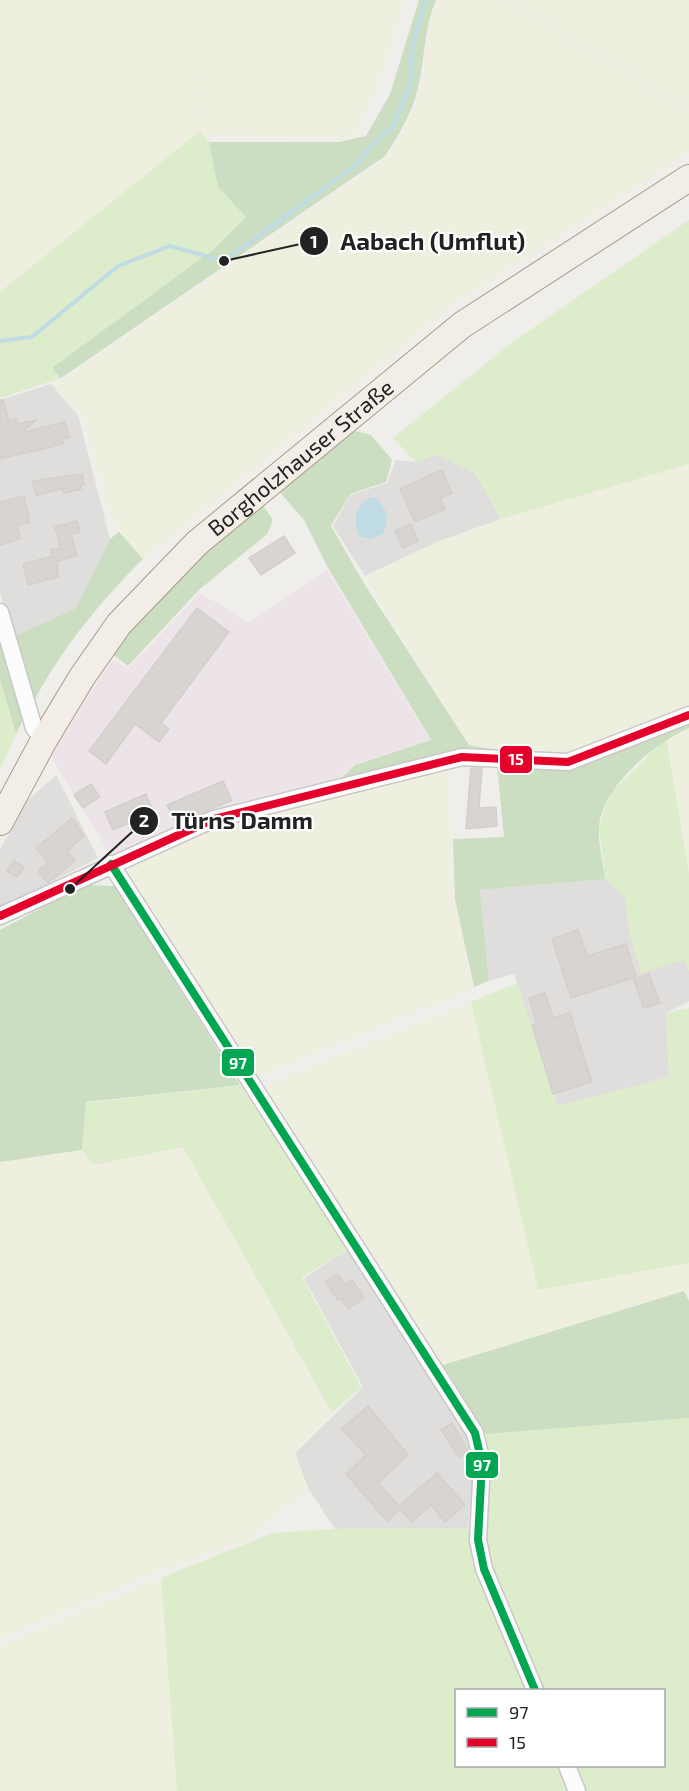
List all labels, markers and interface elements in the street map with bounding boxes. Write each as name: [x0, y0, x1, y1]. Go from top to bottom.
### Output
callout: Aabach (Umflut): [299, 220, 538, 262]
text: Aabach (Umflut): [341, 226, 525, 255]
text: 1: [310, 230, 318, 252]
street label: Borgholzhauser Straße: [202, 373, 398, 541]
line badge: 15: [499, 745, 533, 774]
text: 15: [508, 749, 524, 768]
callout: Türns Damm: [129, 800, 325, 842]
text: Türns Damm: [171, 805, 313, 834]
text: 2: [139, 809, 149, 831]
line badge: 97: [221, 1048, 255, 1077]
text: 97: [229, 1053, 247, 1072]
line badge: 97: [465, 1451, 499, 1479]
text: 97: [473, 1455, 491, 1474]
legend: [455, 1689, 665, 1767]
text: 97: [509, 1701, 529, 1723]
text: 15: [509, 1731, 526, 1753]

